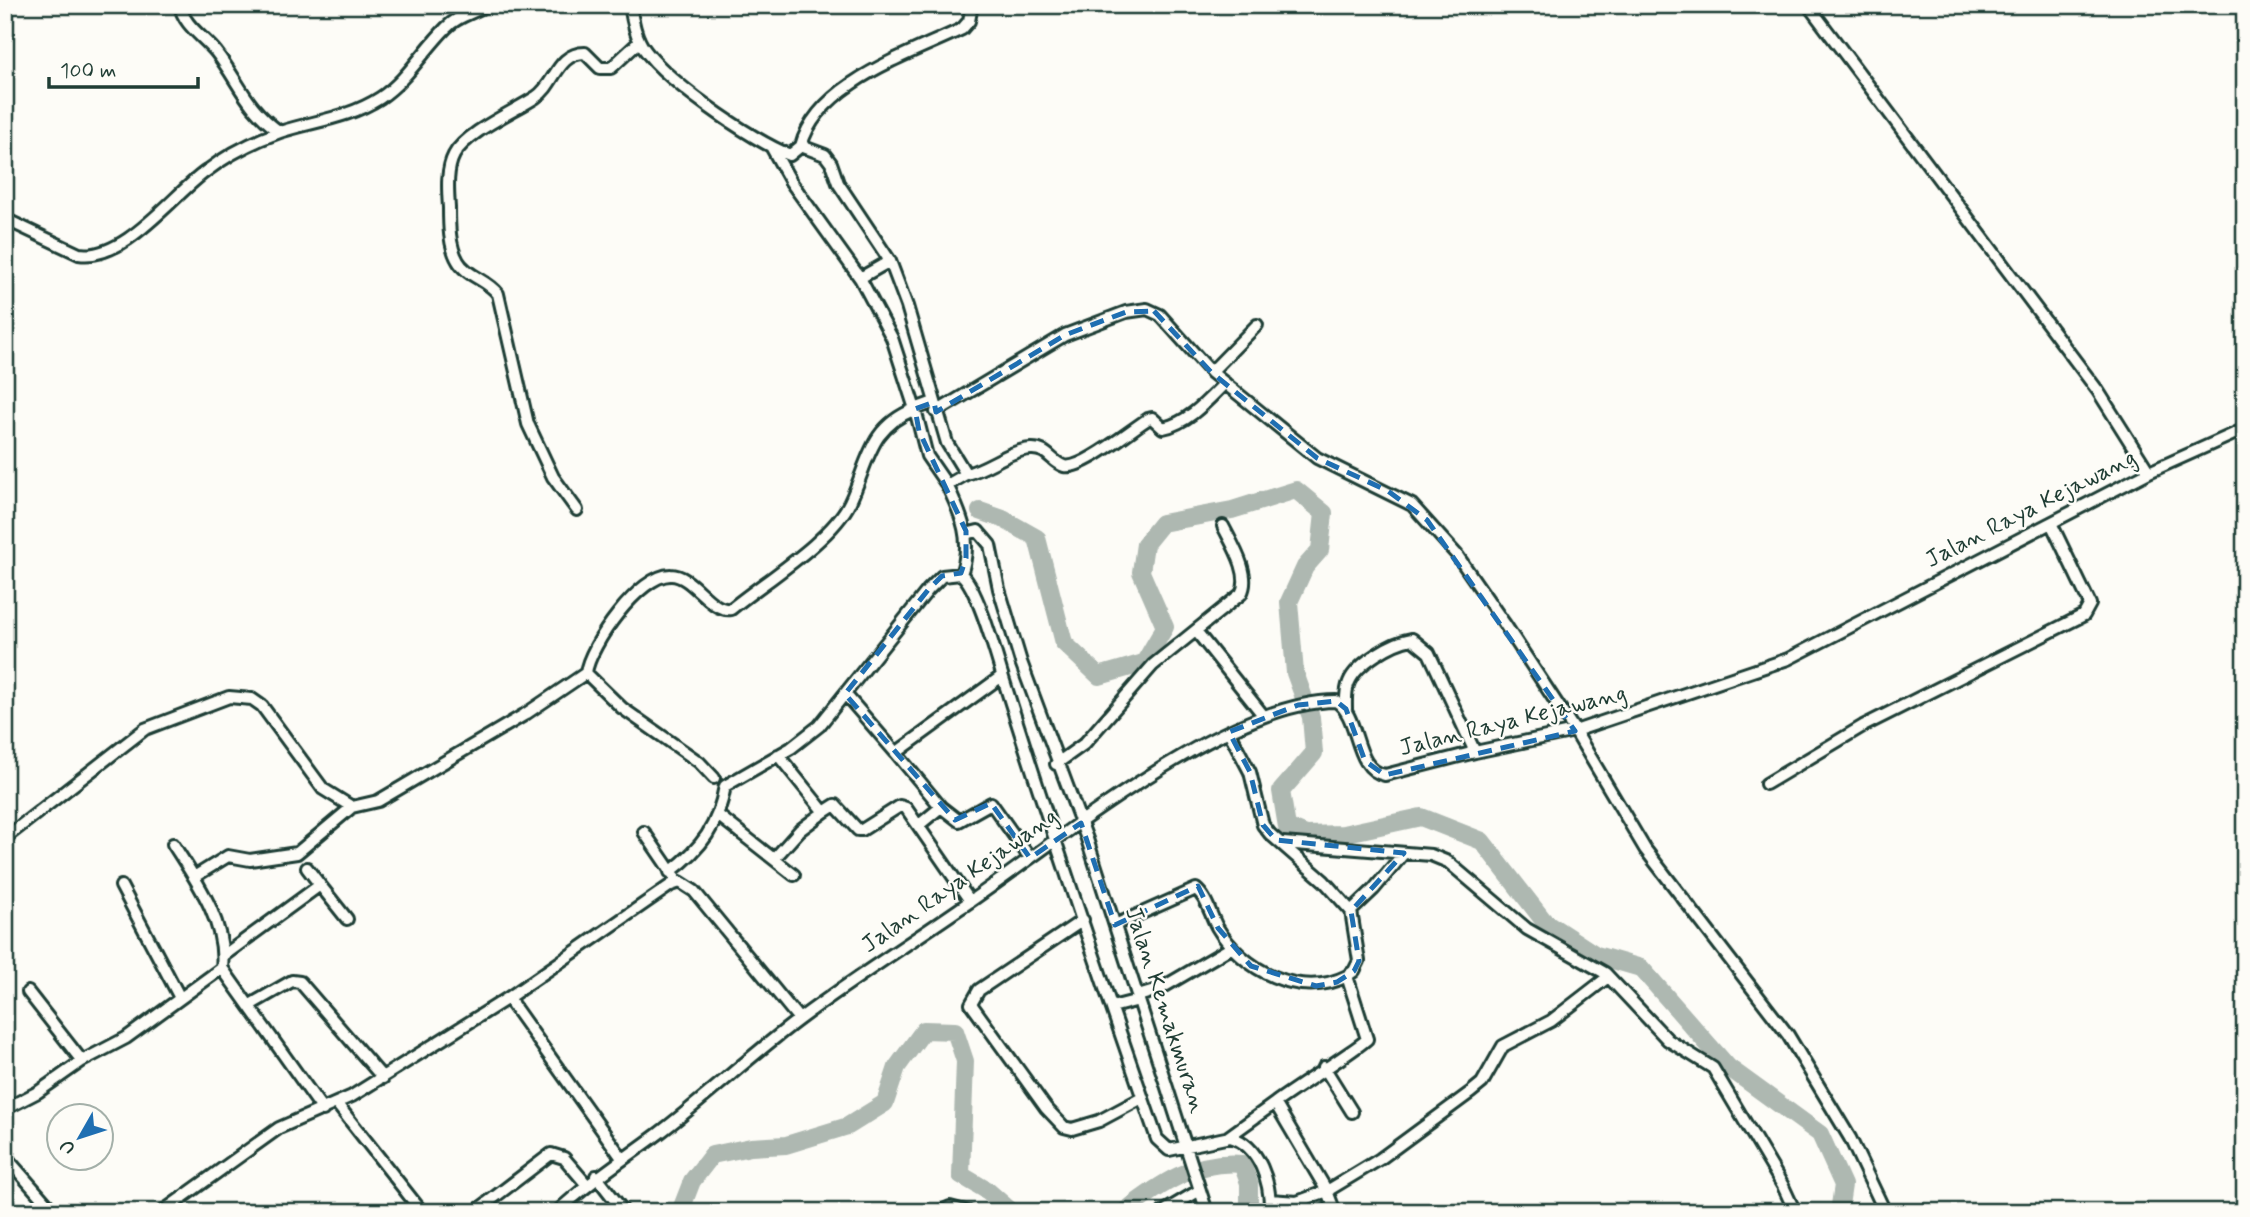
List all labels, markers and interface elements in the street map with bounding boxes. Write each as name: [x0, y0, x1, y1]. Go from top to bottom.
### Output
scale bar: [49, 46, 198, 90]
text: 100 m: [60, 57, 116, 85]
street label: Jalan Raya Kejawang: [1920, 442, 2142, 576]
street label: Jalan Raya Kejawang: [1396, 678, 1630, 764]
street label: Jalan Raya Kejawang: [856, 801, 1064, 961]
street label: Jalan Kemakmuran: [1117, 903, 1213, 1117]
north arrow: [46, 1102, 116, 1172]
text: U: [54, 1134, 82, 1159]

